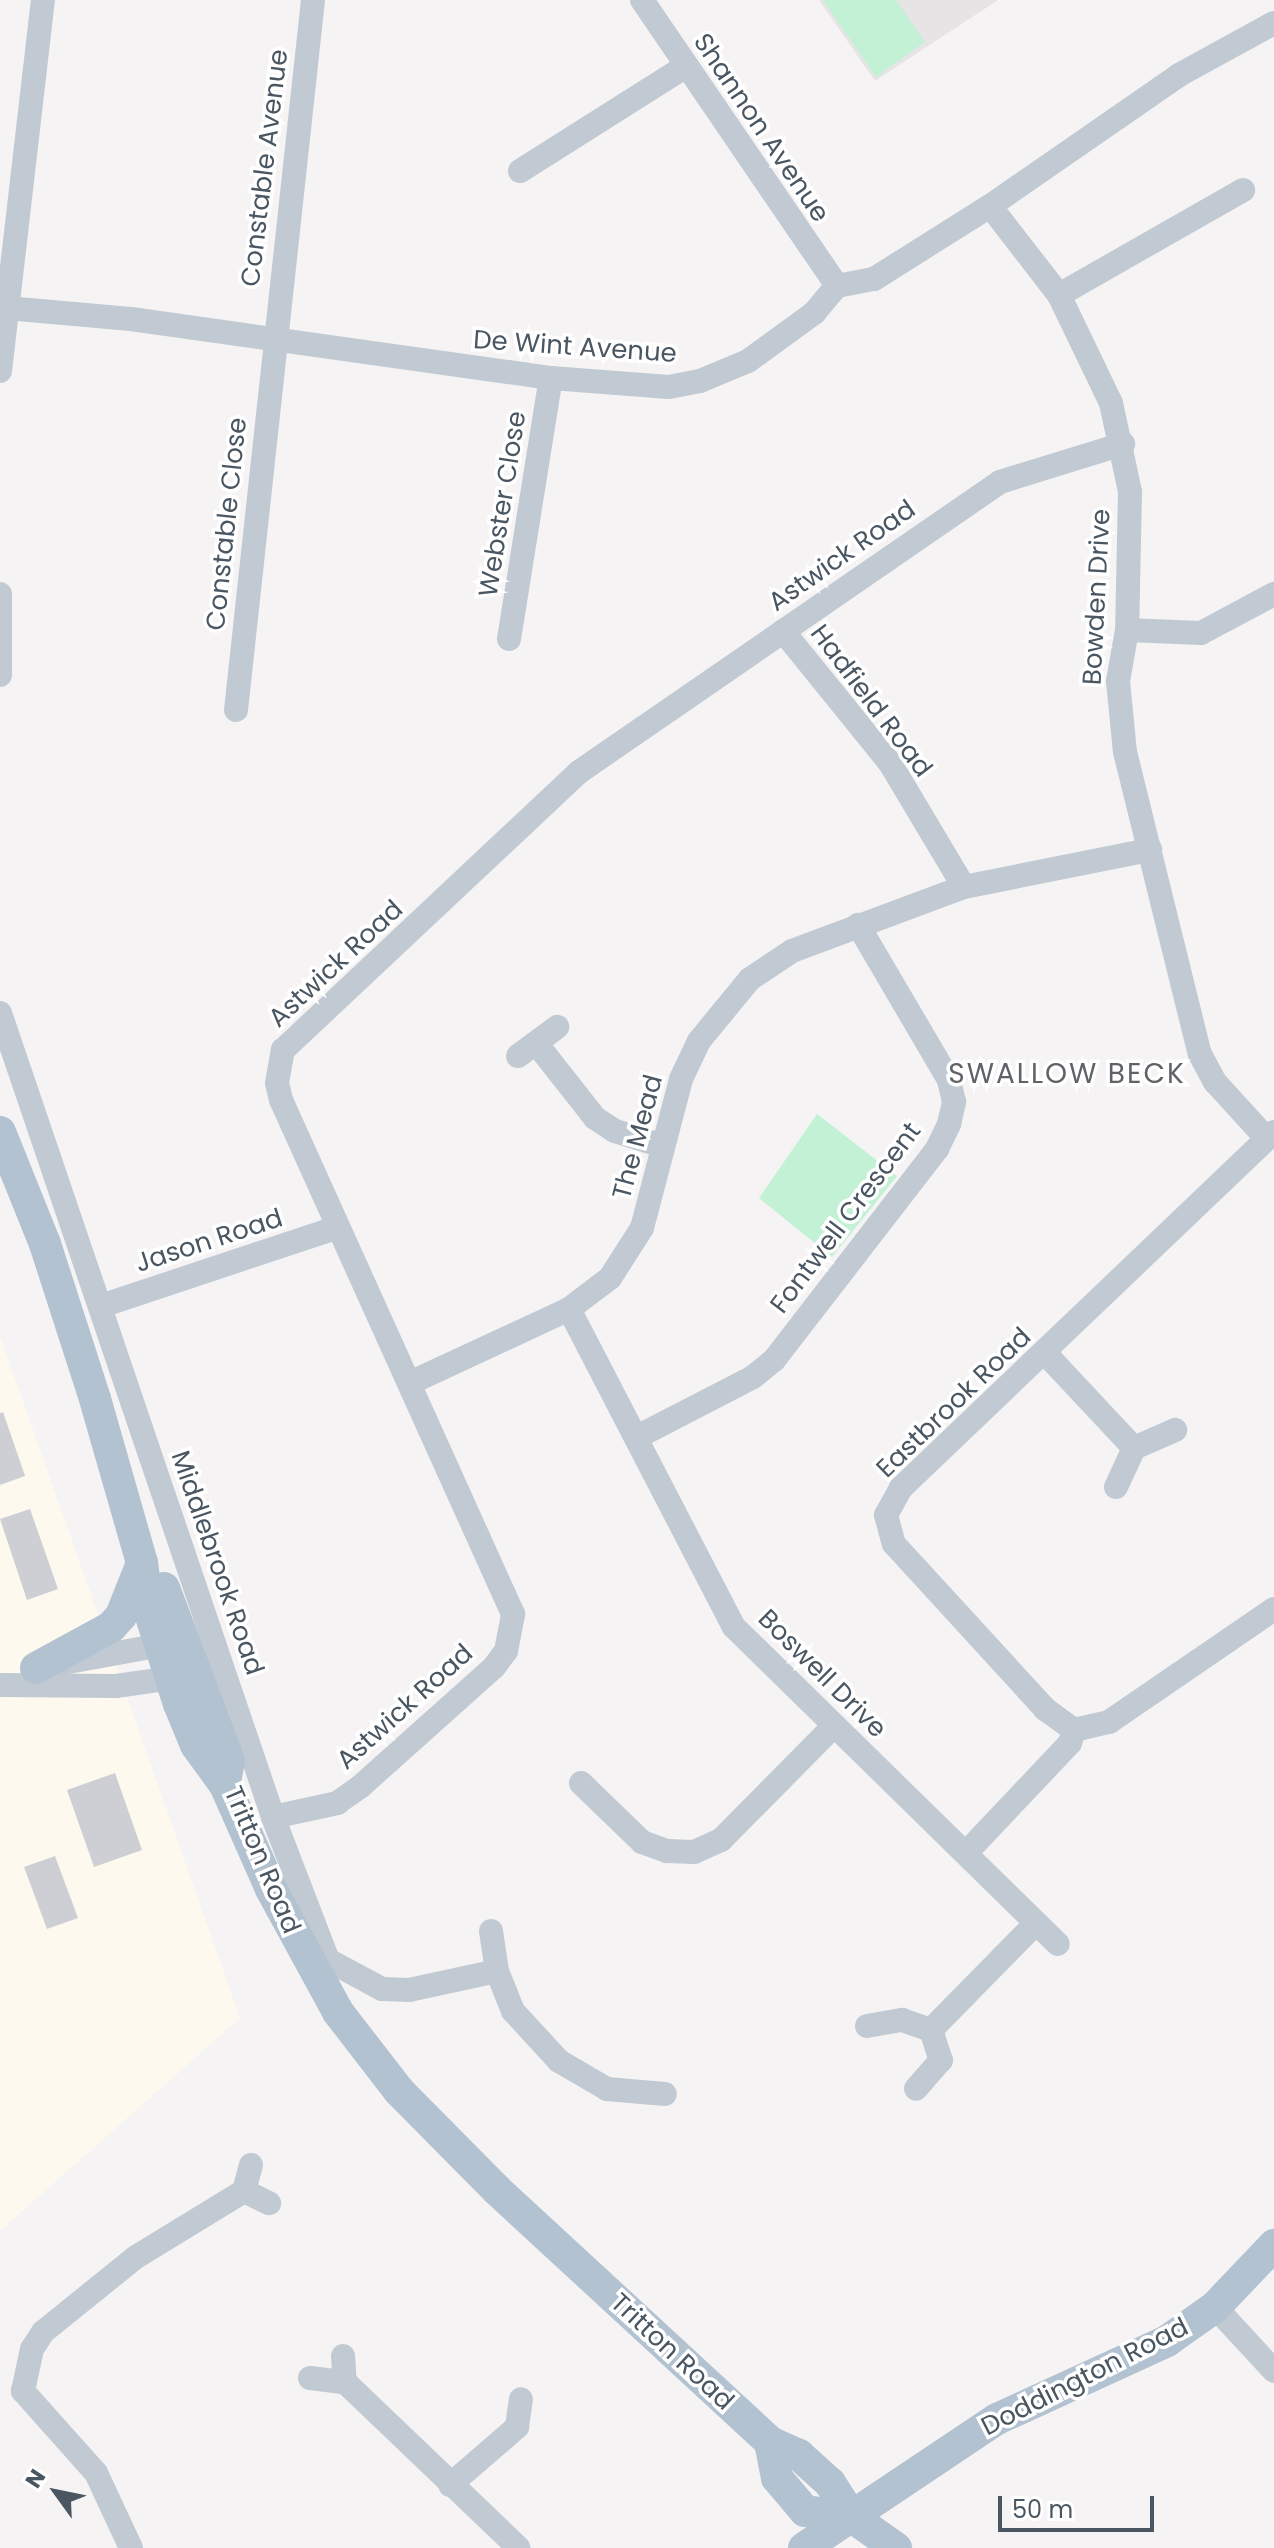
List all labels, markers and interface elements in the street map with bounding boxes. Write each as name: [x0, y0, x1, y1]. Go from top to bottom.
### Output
street label: Shannon Avenue: [686, 28, 836, 228]
street label: Constable Avenue: [235, 48, 295, 288]
street label: De Wint Avenue: [472, 324, 678, 370]
street label: Webster Close: [473, 409, 533, 599]
street label: Constable Close: [200, 416, 254, 632]
street label: Astwick Road: [763, 494, 921, 618]
street label: Bowden Drive: [1077, 508, 1117, 686]
street label: Hadfield Road: [804, 619, 938, 783]
street label: Astwick Road: [262, 894, 410, 1034]
district label: SWALLOW BECK: [948, 1057, 1186, 1091]
street label: The Mead: [606, 1071, 670, 1203]
street label: Fontwell Crescent: [764, 1117, 928, 1319]
street label: Jason Road: [132, 1203, 286, 1279]
street label: Eastbrook Road: [870, 1321, 1038, 1485]
street label: Middlebrook Road: [164, 1447, 270, 1679]
street label: Boswell Drive: [751, 1603, 893, 1745]
street label: Astwick Road: [331, 1638, 479, 1776]
street label: Tritton Road: [217, 1782, 307, 1938]
street label: Tritton Road: [604, 2287, 740, 2417]
street label: Doddington Road: [976, 2311, 1194, 2443]
north arrow: [16, 2452, 96, 2532]
text: N: [18, 2463, 53, 2494]
scale bar: [1002, 2480, 1158, 2530]
text: 50 m: [1012, 2493, 1073, 2526]

